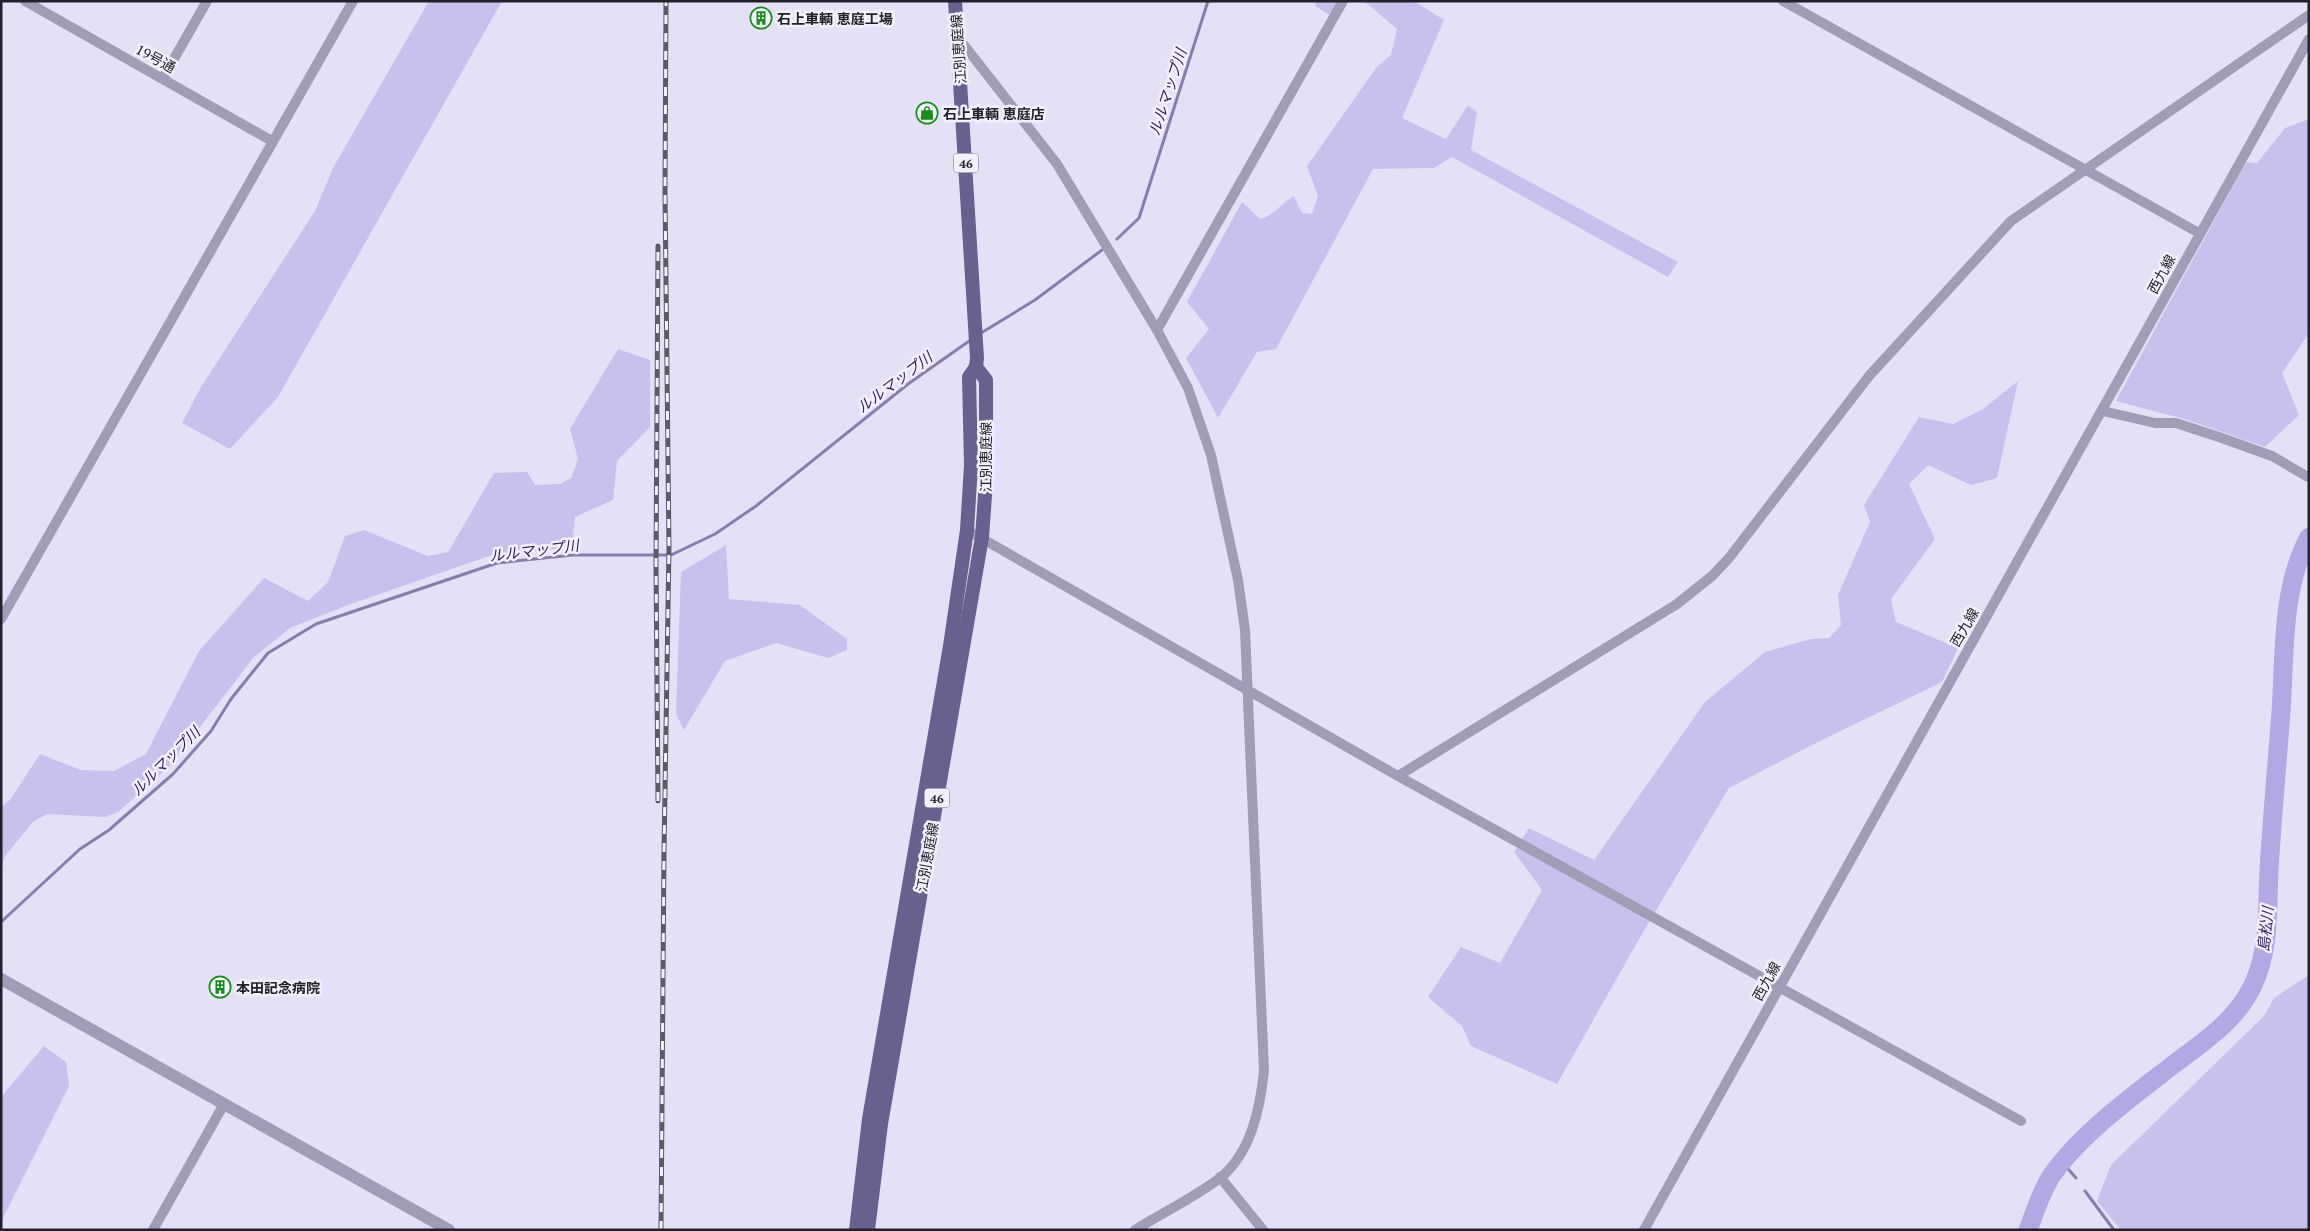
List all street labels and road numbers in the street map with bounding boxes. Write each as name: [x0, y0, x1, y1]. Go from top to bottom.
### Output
street label: 江別恵庭線: [946, 13, 970, 85]
street label: 19号通: [133, 39, 179, 77]
road number: 46: [954, 154, 978, 172]
street label: 西九線: [2143, 251, 2179, 297]
street label: 江別恵庭線: [976, 422, 995, 492]
street label: 西九線: [1945, 604, 1983, 650]
road number: 46: [924, 788, 950, 808]
street label: 江別恵庭線: [912, 821, 942, 893]
street label: 西九線: [1748, 958, 1784, 1004]

